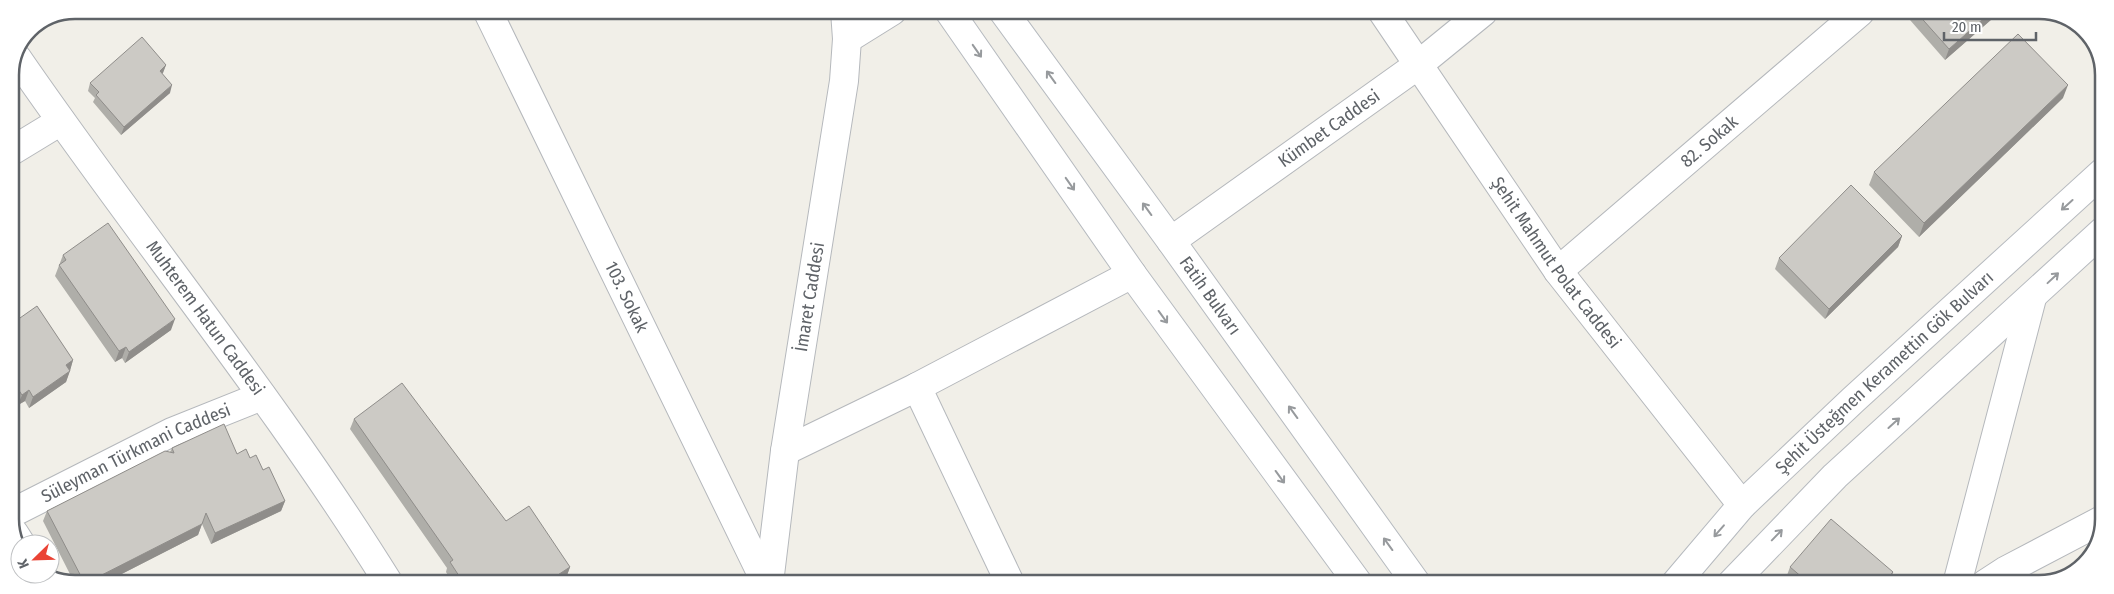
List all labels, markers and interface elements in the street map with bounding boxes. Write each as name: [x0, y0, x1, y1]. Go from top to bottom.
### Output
scale bar: [1944, 10, 2036, 42]
text: 20 m: [1952, 18, 1982, 36]
one-way arrow: [972, 44, 982, 58]
one-way arrow: [1046, 71, 1056, 85]
street label: Kümbet Caddesi: [1274, 85, 1384, 172]
street label: 82. Sokak: [1676, 110, 1743, 172]
street label: Şehit Mahmut Polat Caddesi: [1486, 173, 1626, 353]
one-way arrow: [1065, 177, 1075, 191]
one-way arrow: [2061, 199, 2074, 211]
one-way arrow: [1142, 202, 1152, 216]
street label: Muhterem Hatun Caddesi: [141, 236, 269, 399]
street label: İmaret Caddesi: [790, 241, 829, 353]
street label: Fatih Bulvarı: [1175, 252, 1246, 339]
street label: 103. Sokak: [600, 258, 653, 336]
street label: Şehit Üsteğmen Keramettin Gök Bulvarı: [1771, 266, 1998, 479]
one-way arrow: [2047, 272, 2059, 284]
one-way arrow: [1158, 310, 1168, 324]
street label: Süleyman Türkmani Caddesi: [37, 399, 234, 507]
one-way arrow: [1288, 405, 1298, 419]
one-way arrow: [1887, 417, 1900, 429]
one-way arrow: [1275, 470, 1285, 484]
one-way arrow: [1713, 525, 1725, 538]
one-way arrow: [1771, 529, 1783, 542]
north arrow: [10, 534, 60, 584]
one-way arrow: [1382, 538, 1393, 551]
text: K: [14, 556, 33, 571]

